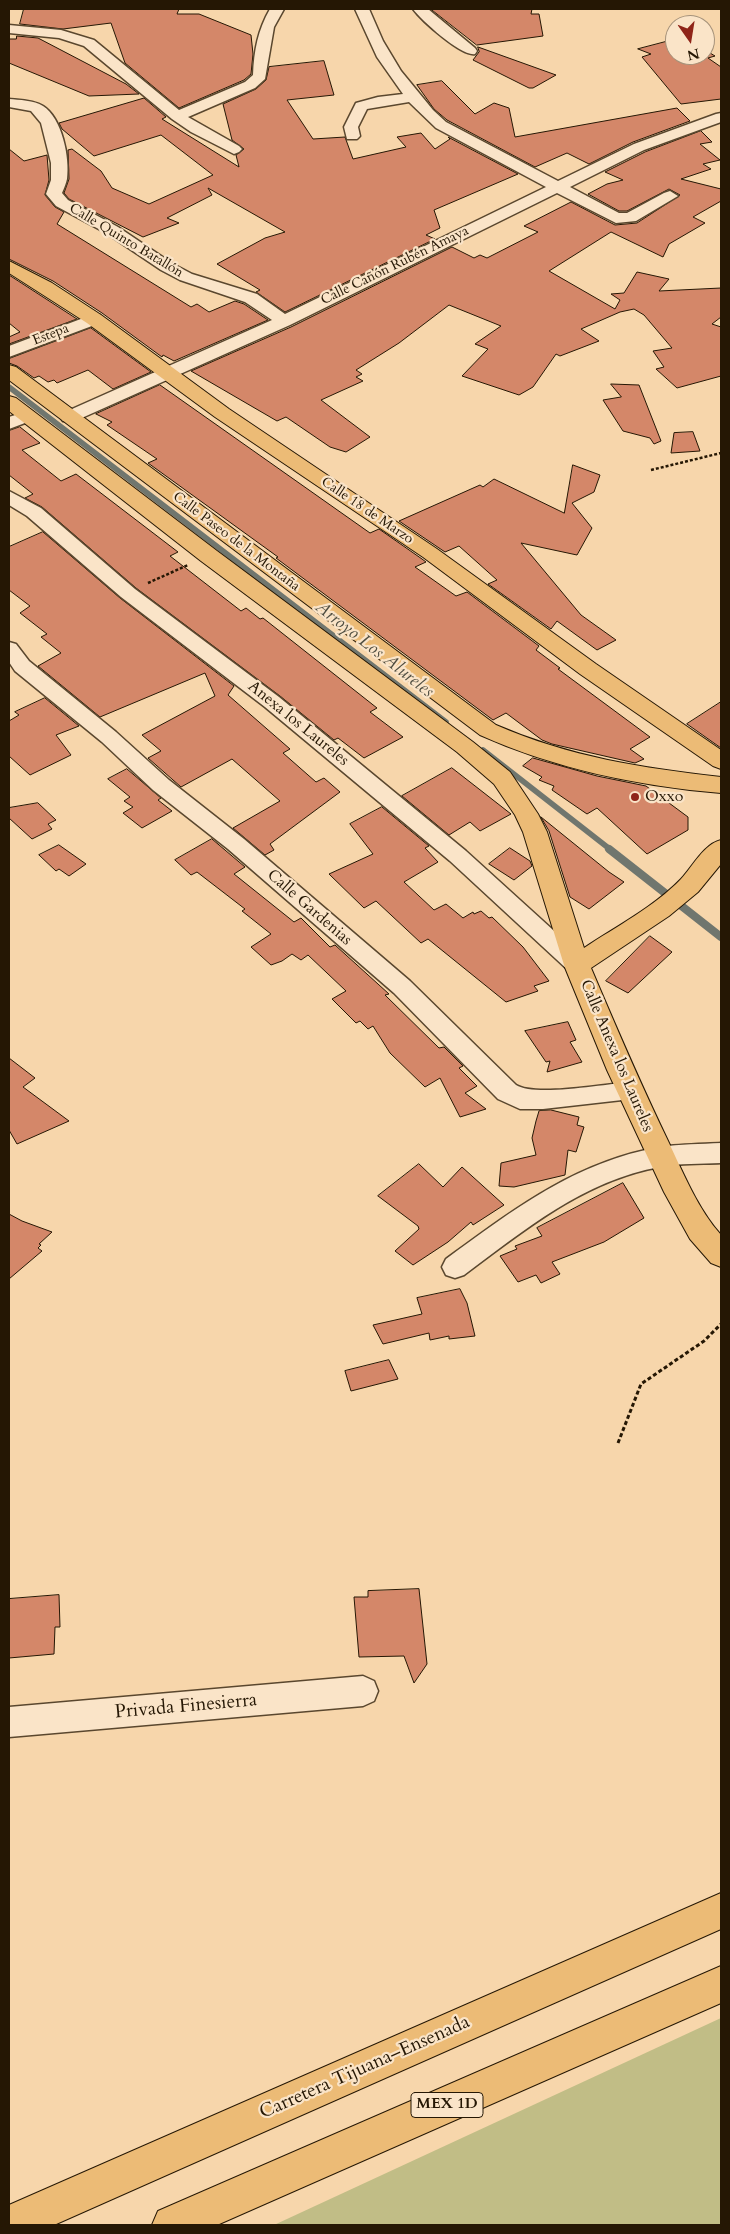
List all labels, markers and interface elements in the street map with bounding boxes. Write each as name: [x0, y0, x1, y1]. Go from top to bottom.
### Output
north arrow: [665, 15, 715, 65]
text: N: [685, 44, 701, 65]
street label: Calle Quinto Batallón: [66, 200, 186, 282]
street label: Calle Cañón Rubén Amaya: [318, 223, 472, 309]
street label: Estepa: [30, 320, 72, 350]
street label: Calle 18 de Marzo: [318, 474, 416, 548]
street label: Calle Paseo de la Montaña: [169, 489, 303, 595]
water label: Arroyo Los Alureles: [310, 597, 438, 703]
street label: Anexa los Laureles: [244, 677, 352, 771]
place label: Oxxo: [645, 787, 683, 807]
marker: Oxxo: [629, 791, 641, 803]
street label: Calle Gardenias: [263, 866, 355, 950]
street label: Calle Anexa los Laureles: [575, 977, 657, 1135]
street label: Privada Finesierra: [114, 1689, 258, 1725]
street label: Carretera Tijuana–Ensenada: [256, 2011, 474, 2125]
road number: MEX 1D: [411, 2092, 483, 2118]

